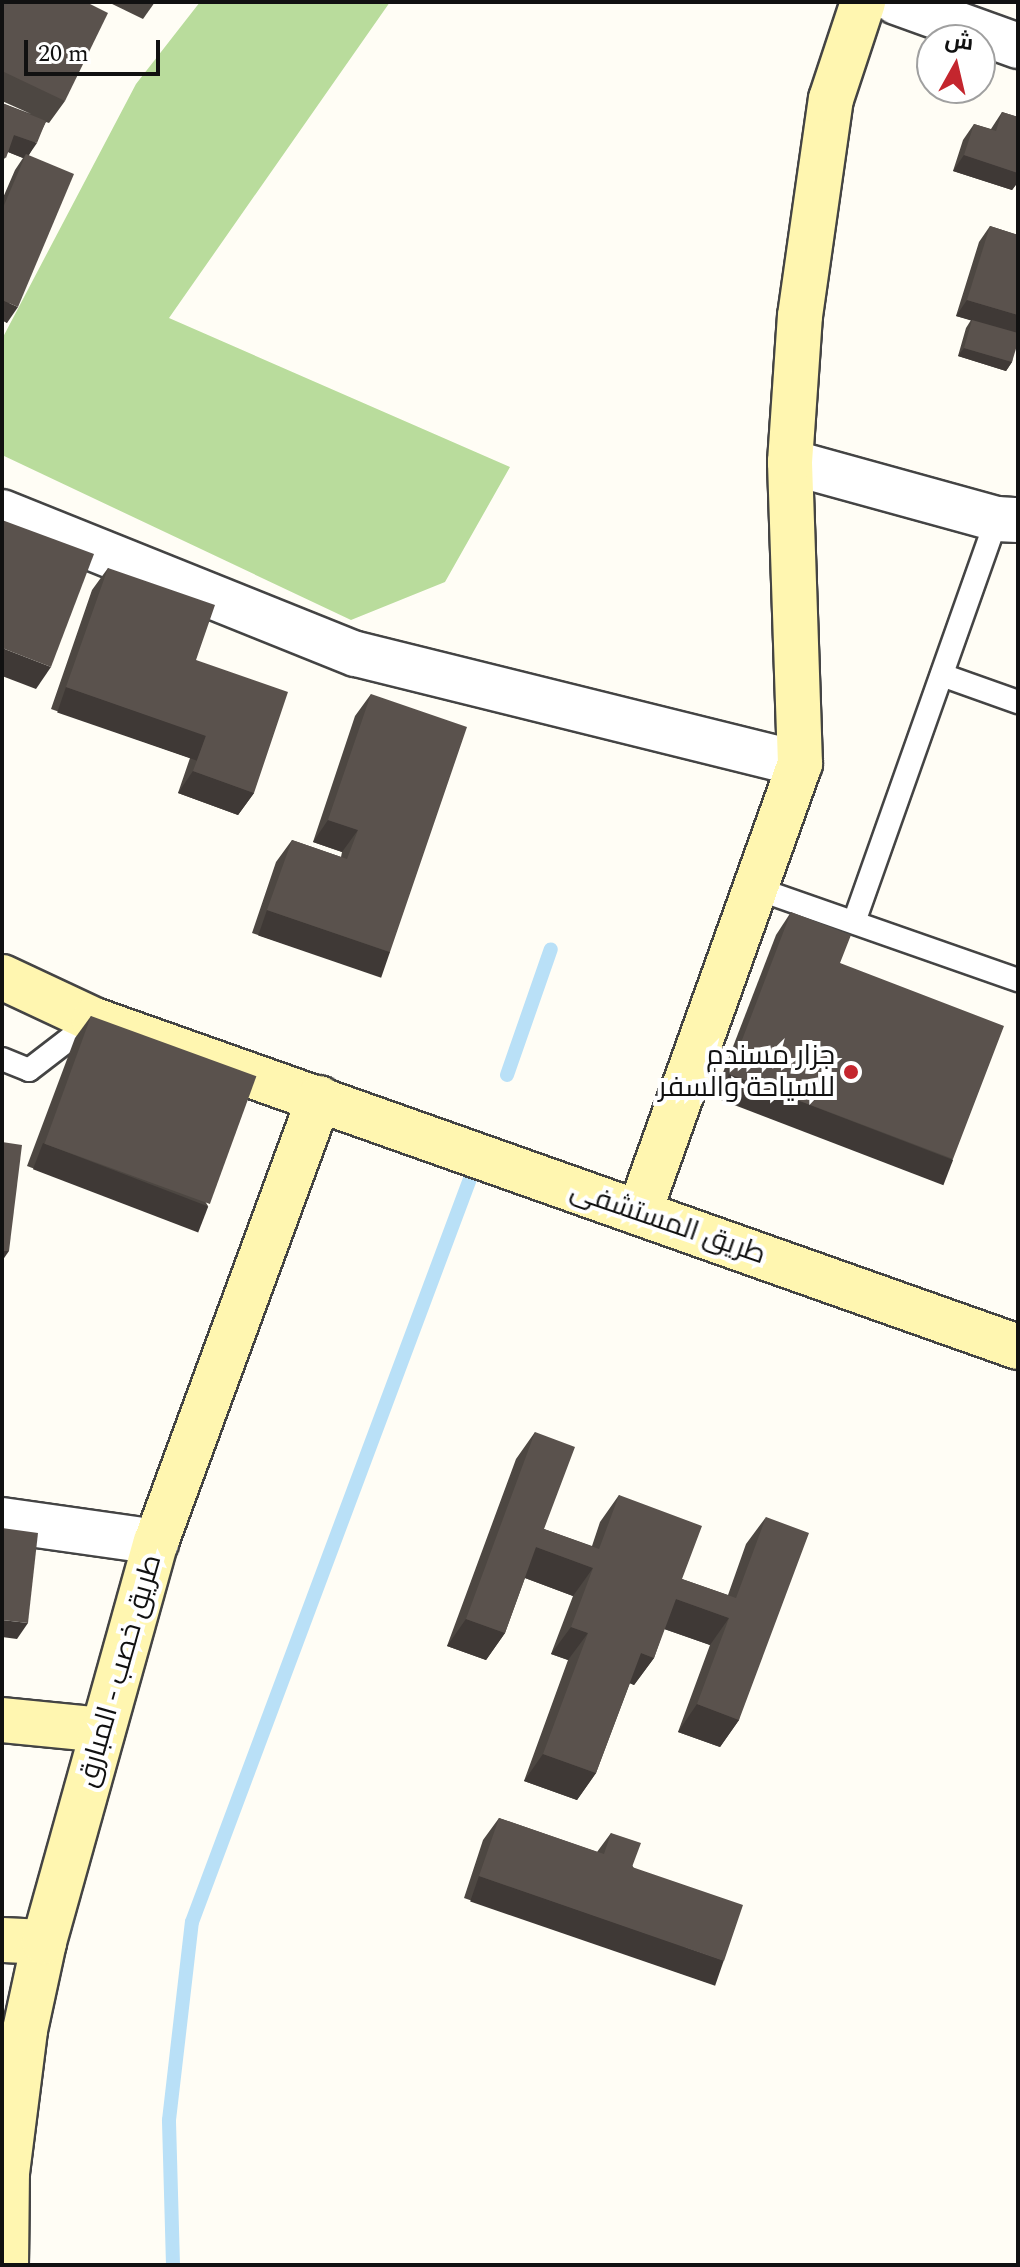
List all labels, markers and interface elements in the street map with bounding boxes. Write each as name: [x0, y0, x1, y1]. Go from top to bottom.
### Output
text: ش: [943, 23, 975, 60]
scale bar: [28, 24, 164, 74]
north arrow: [916, 24, 996, 104]
text: 20 m: [38, 36, 89, 72]
place label: جزار مسندم للسياحة والسفر: [659, 1039, 835, 1105]
marker: جزار مسندم للسياحة والسفر: [842, 1063, 860, 1081]
street label: طريق المستشفى: [566, 1174, 770, 1272]
street label: طريق خصب - المبارق: [71, 1551, 169, 1791]

